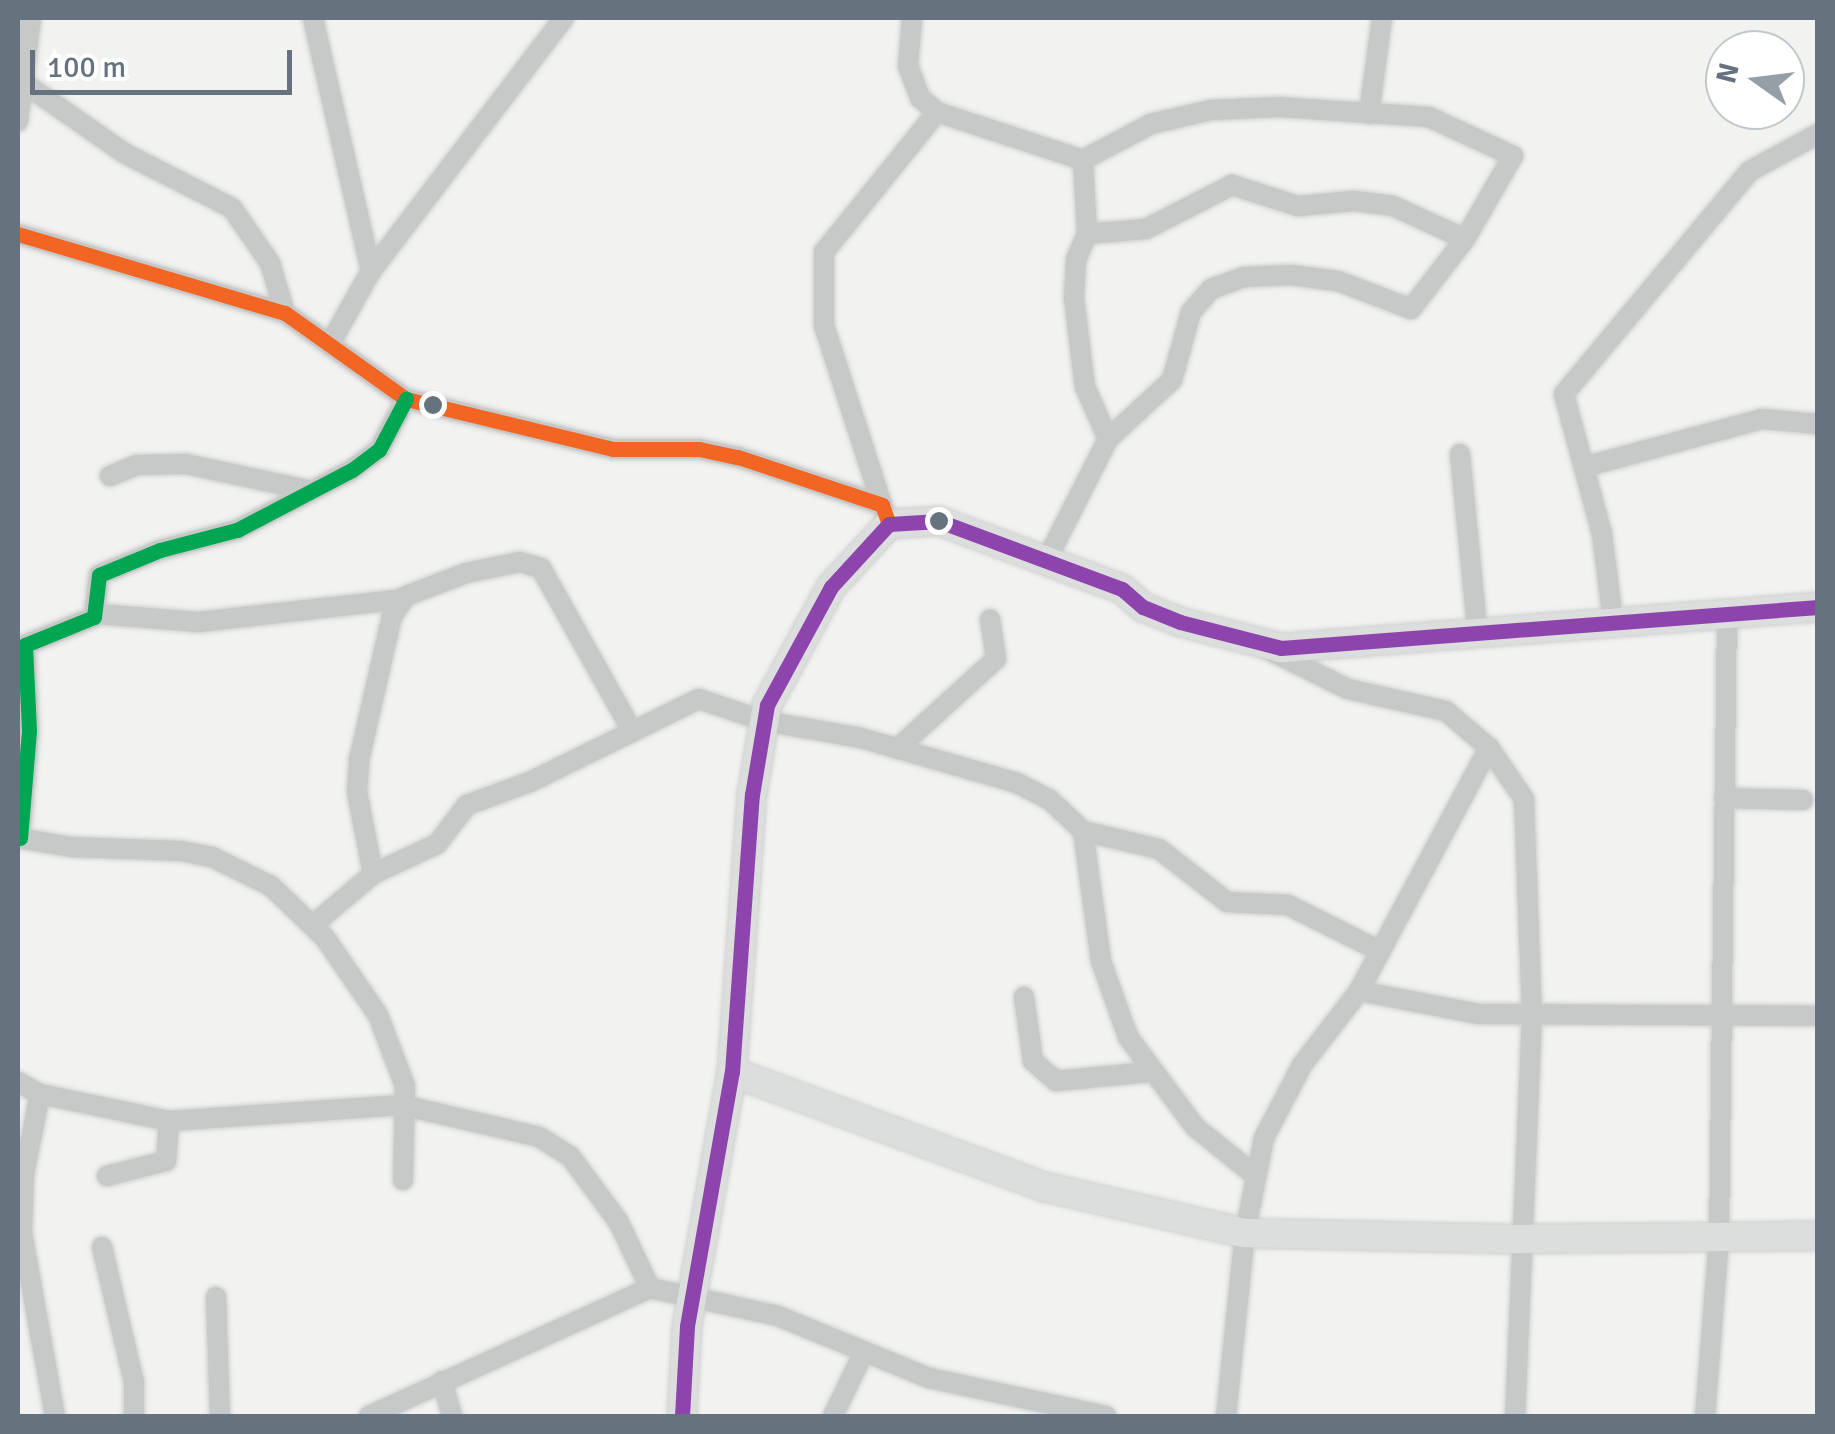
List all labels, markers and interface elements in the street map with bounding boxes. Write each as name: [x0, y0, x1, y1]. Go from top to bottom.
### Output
scale bar: [35, 30, 298, 92]
north arrow: [1705, 30, 1805, 130]
text: 100 m: [47, 49, 126, 86]
text: N: [1709, 60, 1747, 87]
unlabelled marker: [423, 395, 443, 415]
unlabelled marker: [929, 511, 949, 531]

